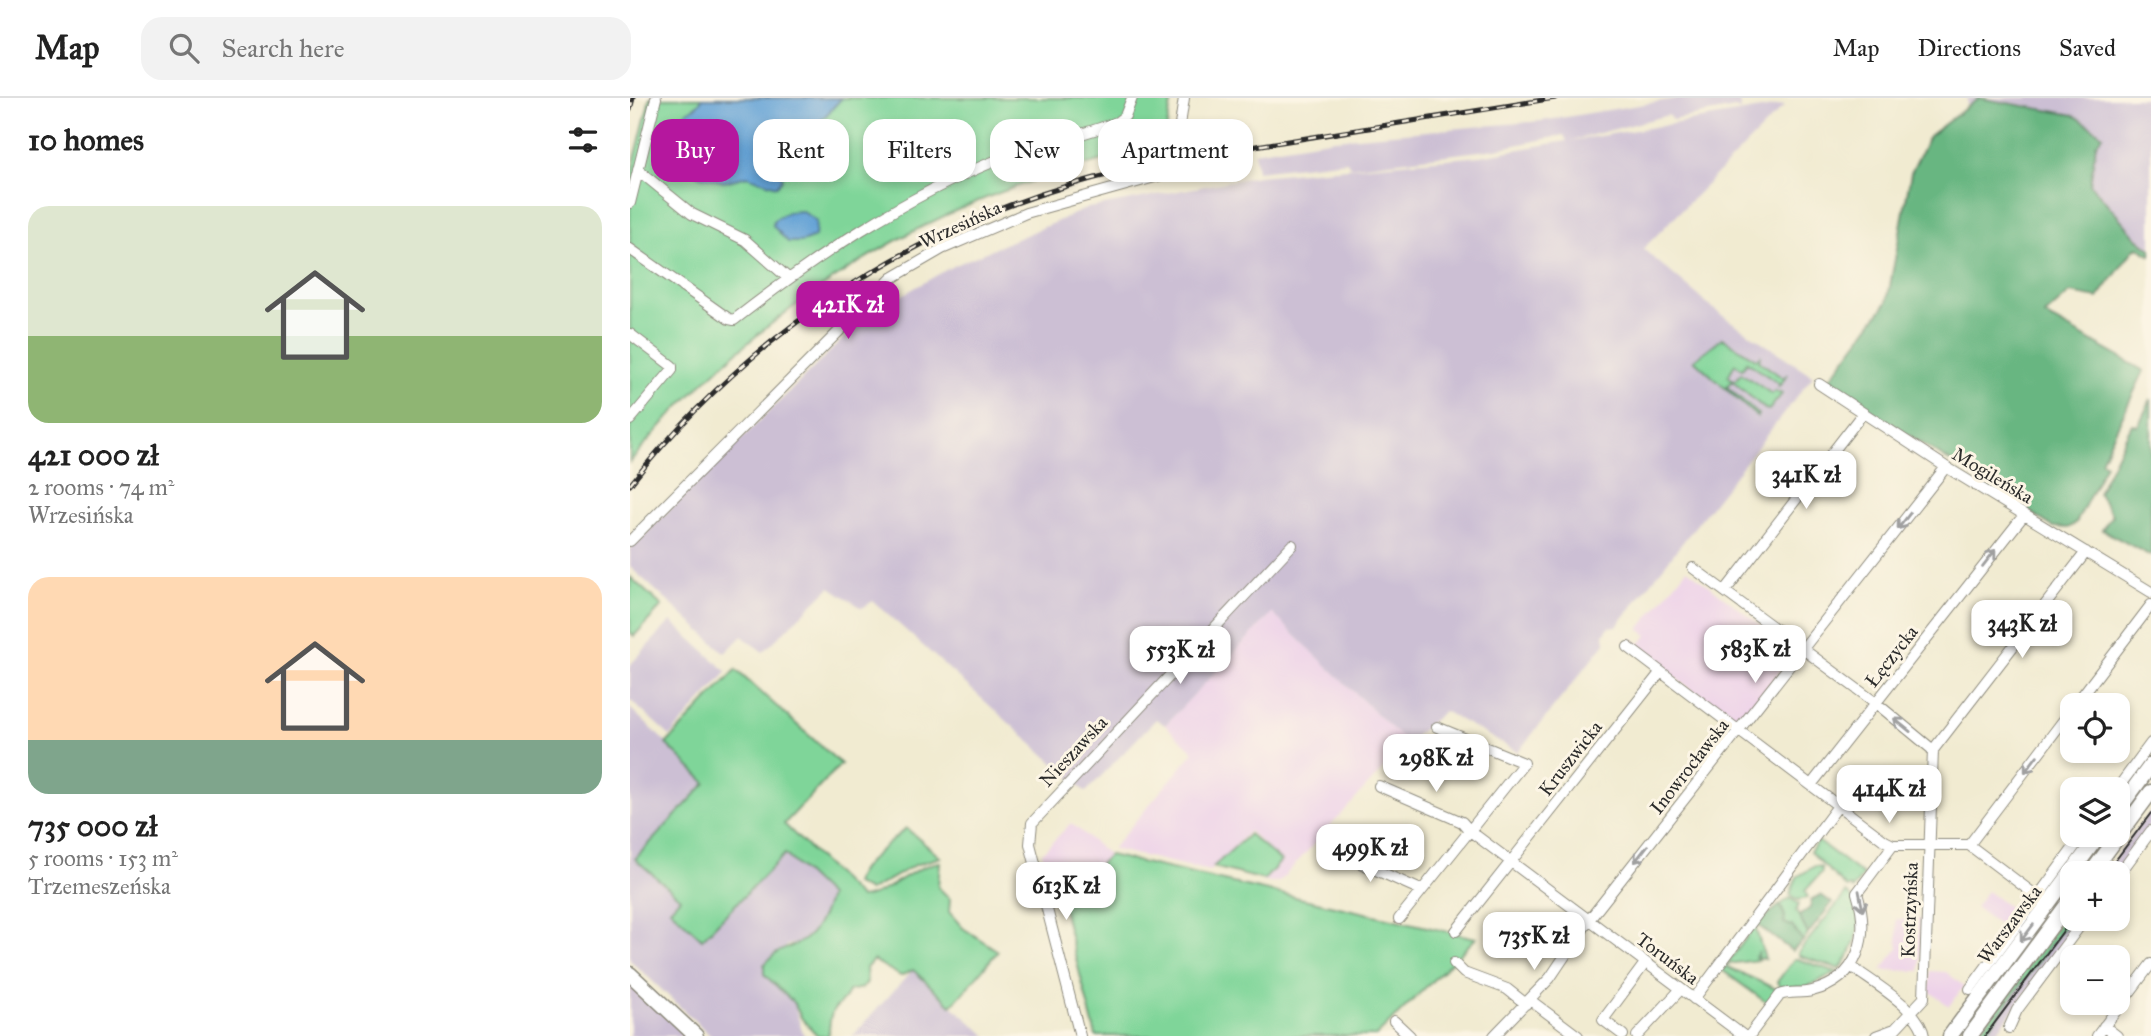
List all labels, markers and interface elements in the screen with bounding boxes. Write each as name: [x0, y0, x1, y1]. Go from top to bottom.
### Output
search box: [141, 17, 631, 80]
text: Map: [35, 28, 99, 68]
icon: search: [165, 29, 203, 67]
text: Search here: [221, 32, 345, 64]
text: Map: [1833, 33, 1880, 63]
text: Directions: [1918, 33, 2021, 63]
text: Saved: [2059, 33, 2116, 63]
chip: Buy: [651, 119, 739, 182]
chip: Rent: [753, 119, 849, 182]
chip: Filters: [863, 119, 976, 182]
chip: New: [990, 119, 1084, 182]
chip: Apartment: [1098, 119, 1253, 182]
icon: filters: [564, 121, 602, 159]
text: 10 homes: [28, 122, 144, 158]
street label: Wrzesińska: [916, 195, 1005, 253]
icon: home: [252, 252, 378, 378]
pin: 421K zł: [783, 282, 913, 341]
text: 421K zł: [812, 290, 884, 318]
text: 421 000 zł: [28, 437, 159, 473]
street label: Mogileńska: [1948, 442, 2038, 510]
pin: 341K zł: [1741, 452, 1871, 511]
text: 341K zł: [1771, 460, 1841, 488]
text: 2 rooms · 74 m²: [28, 473, 174, 501]
text: Wrzesińska: [28, 501, 134, 529]
one-way arrow: [1896, 511, 1911, 529]
one-way arrow: [1982, 550, 1997, 568]
pin: 343K zł: [1957, 601, 2087, 660]
text: 343K zł: [1987, 609, 2057, 637]
street label: Łęczycka: [1860, 620, 1923, 692]
icon: home: [252, 623, 378, 749]
pin: 553K zł: [1115, 626, 1245, 686]
pin: 583K zł: [1690, 626, 1820, 685]
text: 583K zł: [1720, 634, 1790, 662]
text: 553K zł: [1146, 635, 1214, 663]
map controls: [2060, 693, 2130, 1015]
button: locate: [2060, 693, 2130, 763]
street label: Nieszawska: [1035, 710, 1113, 792]
street label: Inowrocławska: [1645, 713, 1734, 819]
street label: Kruszwicka: [1534, 715, 1607, 800]
one-way arrow: [1894, 717, 1912, 732]
pin: 298K zł: [1371, 734, 1501, 794]
text: 298K zł: [1399, 743, 1473, 771]
one-way arrow: [2024, 754, 2038, 773]
pin: 414K zł: [1824, 766, 1954, 825]
text: 414K zł: [1853, 774, 1925, 802]
button: layers: [2060, 777, 2130, 847]
text: 735 000 zł: [28, 808, 157, 844]
pin: 499K zł: [1305, 824, 1435, 884]
text: 499K zł: [1332, 833, 1408, 861]
text: 5 rooms · 153 m²: [28, 844, 178, 872]
one-way arrow: [1634, 844, 1649, 862]
street label: Kostrzyńska: [1896, 861, 1923, 958]
button: +: [2060, 861, 2130, 931]
pin: 613K zł: [1001, 862, 1131, 922]
text: 613K zł: [1032, 871, 1100, 899]
text: Trzemeszeńska: [28, 872, 171, 900]
street label: Warszawska: [1973, 880, 2047, 968]
one-way arrow: [1855, 890, 1868, 912]
pin: 735K zł: [1469, 912, 1599, 972]
text: 735K zł: [1499, 921, 1569, 949]
one-way arrow: [2019, 923, 2034, 941]
street label: Toruńska: [1632, 927, 1704, 990]
button: −: [2060, 945, 2130, 1015]

